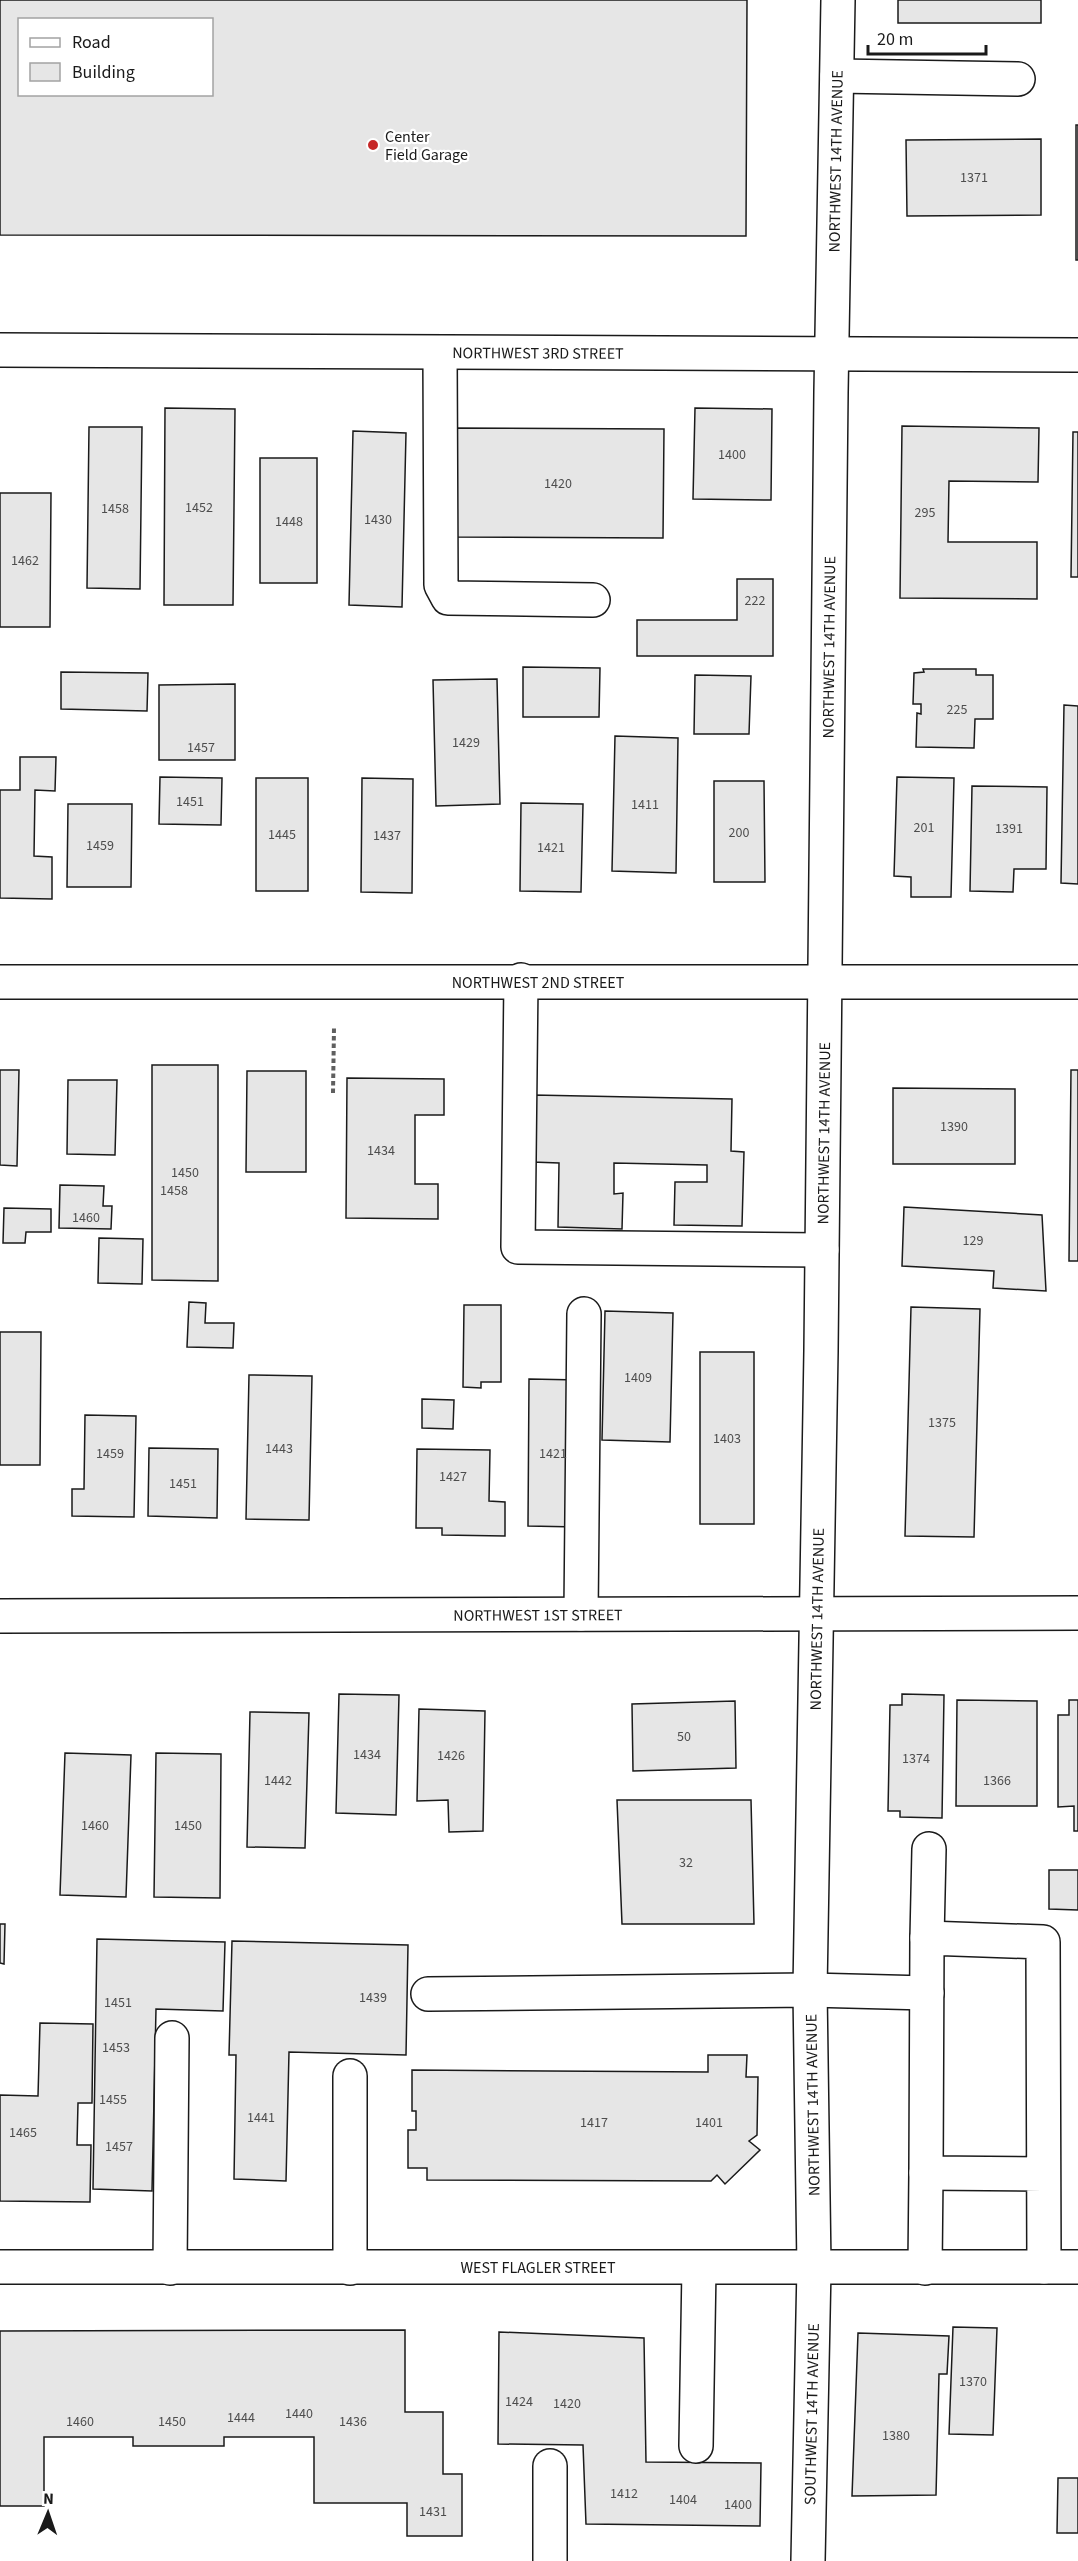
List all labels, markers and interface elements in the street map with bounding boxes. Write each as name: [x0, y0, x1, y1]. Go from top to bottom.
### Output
legend: [18, 18, 213, 96]
scale bar: [868, 18, 986, 56]
text: 20 m: [877, 27, 913, 52]
text: Road: [72, 30, 111, 55]
text: Building: [72, 60, 135, 85]
street label: NORTHWEST 14TH AVENUE: [823, 70, 849, 253]
place label: Center Field Garage: [385, 126, 468, 166]
marker: Center Field Garage: [366, 138, 380, 152]
house number: 1371: [960, 168, 988, 188]
street label: NORTHWEST 3RD STREET: [452, 342, 624, 365]
house number: 1400: [718, 445, 746, 465]
house number: 1420: [544, 474, 572, 494]
house number: 1452: [185, 498, 213, 518]
house number: 1458: [101, 499, 129, 519]
house number: 295: [915, 503, 935, 523]
house number: 1430: [364, 510, 392, 530]
house number: 1448: [275, 512, 303, 532]
house number: 1462: [11, 551, 39, 571]
street label: NORTHWEST 14TH AVENUE: [817, 556, 841, 739]
house number: 222: [745, 591, 765, 611]
house number: 225: [947, 700, 967, 720]
house number: 1429: [452, 733, 480, 753]
house number: 1457: [187, 738, 215, 758]
house number: 1451: [176, 792, 204, 812]
house number: 1411: [631, 795, 659, 815]
house number: 201: [914, 818, 934, 838]
house number: 1391: [995, 819, 1023, 839]
house number: 200: [729, 823, 749, 843]
house number: 1445: [268, 825, 296, 845]
house number: 1437: [373, 826, 401, 846]
house number: 1459: [86, 836, 114, 856]
house number: 1421: [537, 838, 565, 858]
street label: NORTHWEST 2ND STREET: [452, 972, 625, 994]
street label: NORTHWEST 14TH AVENUE: [812, 1042, 836, 1224]
house number: 1390: [940, 1117, 968, 1137]
house number: 1434: [367, 1141, 395, 1161]
house number: 1450: [171, 1163, 199, 1183]
house number: 1458: [160, 1181, 188, 1201]
house number: 1460: [72, 1208, 100, 1228]
house number: 129: [963, 1231, 983, 1251]
house number: 1409: [624, 1368, 652, 1388]
house number: 1375: [928, 1413, 956, 1433]
house number: 1403: [713, 1429, 741, 1449]
house number: 1443: [265, 1439, 293, 1459]
house number: 1459: [96, 1444, 124, 1464]
house number: 1421: [539, 1444, 567, 1464]
house number: 1427: [439, 1467, 467, 1487]
house number: 1451: [169, 1474, 197, 1494]
street label: NORTHWEST 14TH AVENUE: [805, 1528, 830, 1711]
street label: NORTHWEST 1ST STREET: [453, 1604, 623, 1627]
house number: 50: [677, 1727, 691, 1747]
house number: 1434: [353, 1745, 381, 1765]
house number: 1426: [437, 1746, 465, 1766]
house number: 1374: [902, 1749, 930, 1769]
house number: 1442: [264, 1771, 292, 1791]
house number: 1366: [983, 1771, 1011, 1791]
house number: 1460: [81, 1816, 109, 1836]
house number: 1450: [174, 1816, 202, 1836]
house number: 32: [679, 1853, 693, 1873]
house number: 1439: [359, 1988, 387, 2008]
house number: 1451: [104, 1993, 132, 2013]
street label: NORTHWEST 14TH AVENUE: [800, 2014, 826, 2196]
house number: 1453: [102, 2038, 130, 2058]
house number: 1455: [99, 2090, 127, 2110]
house number: 1441: [247, 2108, 275, 2128]
house number: 1417: [580, 2113, 608, 2133]
house number: 1401: [695, 2113, 723, 2133]
house number: 1465: [9, 2123, 37, 2143]
house number: 1457: [105, 2137, 133, 2157]
street label: WEST FLAGLER STREET: [460, 2257, 616, 2279]
street label: SOUTHWEST 14TH AVENUE: [799, 2323, 825, 2505]
house number: 1370: [959, 2372, 987, 2392]
house number: 1424: [505, 2392, 533, 2412]
house number: 1420: [553, 2394, 581, 2414]
house number: 1440: [285, 2404, 313, 2424]
house number: 1444: [227, 2408, 255, 2428]
house number: 1460: [66, 2412, 94, 2432]
house number: 1450: [158, 2412, 186, 2432]
house number: 1436: [339, 2412, 367, 2432]
house number: 1380: [882, 2426, 910, 2446]
north arrow: [18, 2483, 78, 2543]
house number: 1412: [610, 2484, 638, 2504]
text: N: [43, 2488, 54, 2510]
house number: 1404: [669, 2490, 697, 2510]
house number: 1400: [724, 2495, 752, 2515]
house number: 1431: [419, 2502, 447, 2522]

